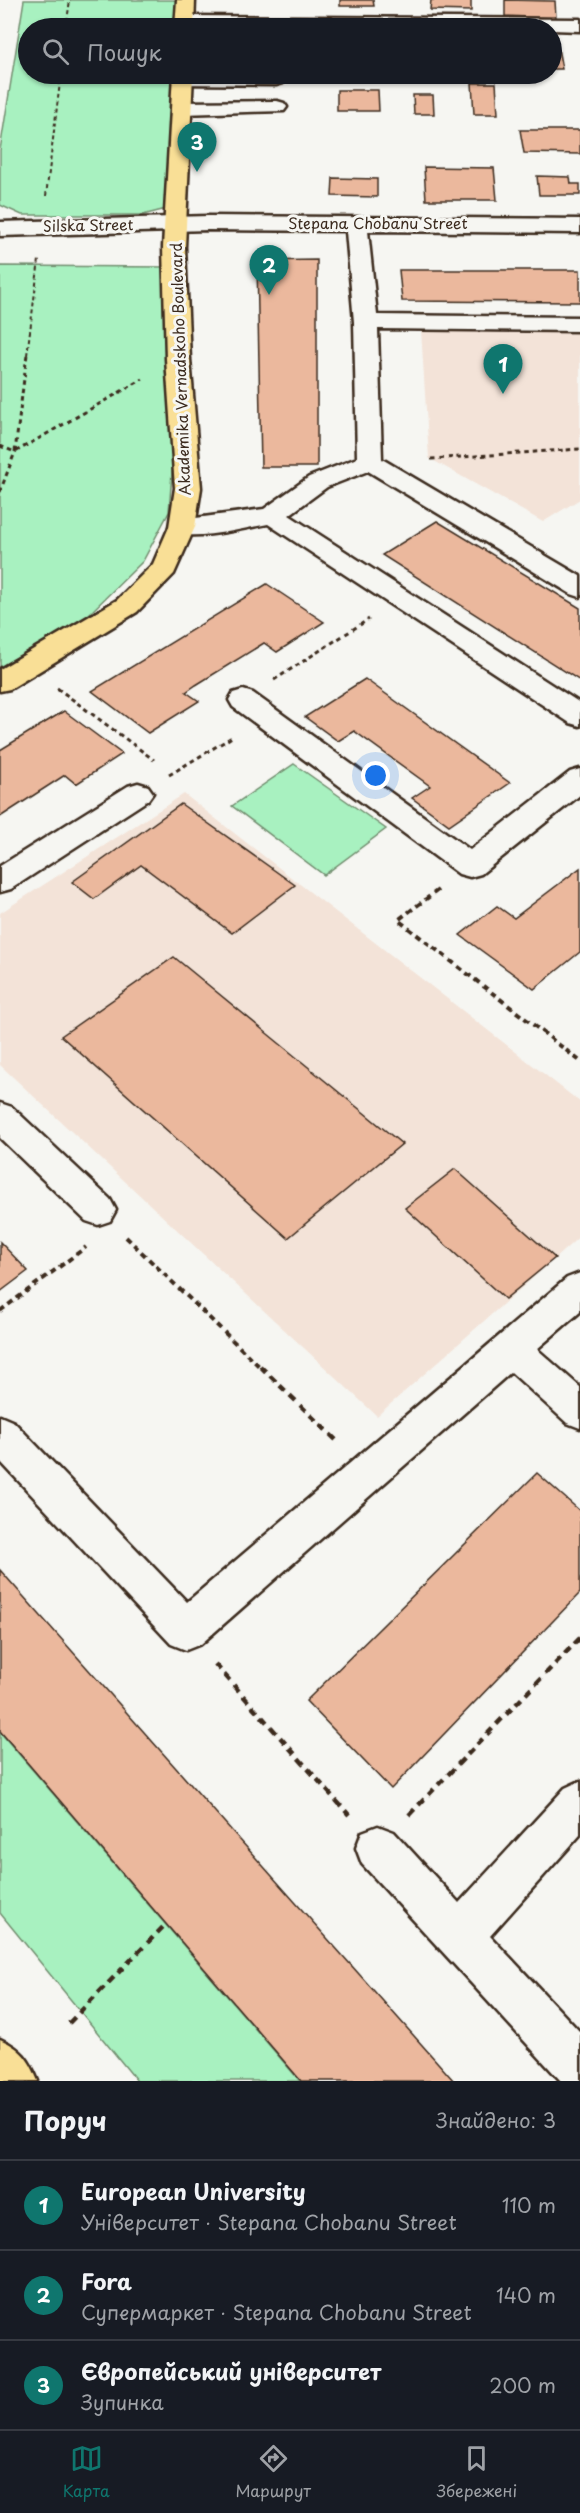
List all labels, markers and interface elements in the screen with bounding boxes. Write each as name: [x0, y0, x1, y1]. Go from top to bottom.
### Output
search box: [18, 18, 562, 84]
icon: search: [39, 35, 72, 68]
text: Пошук: [87, 35, 162, 68]
pin: 3: [178, 122, 216, 172]
street label: Stepana Chobanu Street: [288, 211, 468, 234]
street label: Silska Street: [43, 212, 134, 237]
street label: Akademika Vernadskoho Boulevard: [164, 242, 195, 496]
pin: 2: [250, 246, 288, 295]
pin: 1: [484, 344, 522, 394]
your location: [361, 761, 390, 790]
text: Поруч: [24, 2101, 107, 2140]
text: Знайдено: 3: [436, 2105, 556, 2135]
text: European University: [81, 2174, 305, 2207]
text: 1: [39, 2190, 48, 2220]
text: 110 m: [502, 2190, 556, 2220]
text: Університет · Stepana Chobanu Street: [81, 2207, 457, 2237]
text: Fora: [81, 2264, 132, 2297]
text: 2: [36, 2280, 51, 2310]
text: 140 m: [496, 2280, 556, 2310]
text: Супермаркет · Stepana Chobanu Street: [81, 2297, 472, 2327]
text: Європейський університет: [81, 2354, 381, 2387]
text: 3: [37, 2370, 50, 2400]
text: 200 m: [489, 2370, 556, 2400]
text: Зупинка: [81, 2387, 164, 2417]
tab: Карта: [63, 2442, 110, 2502]
tab: Маршрут: [235, 2442, 311, 2502]
tab: Збережені: [437, 2442, 517, 2502]

